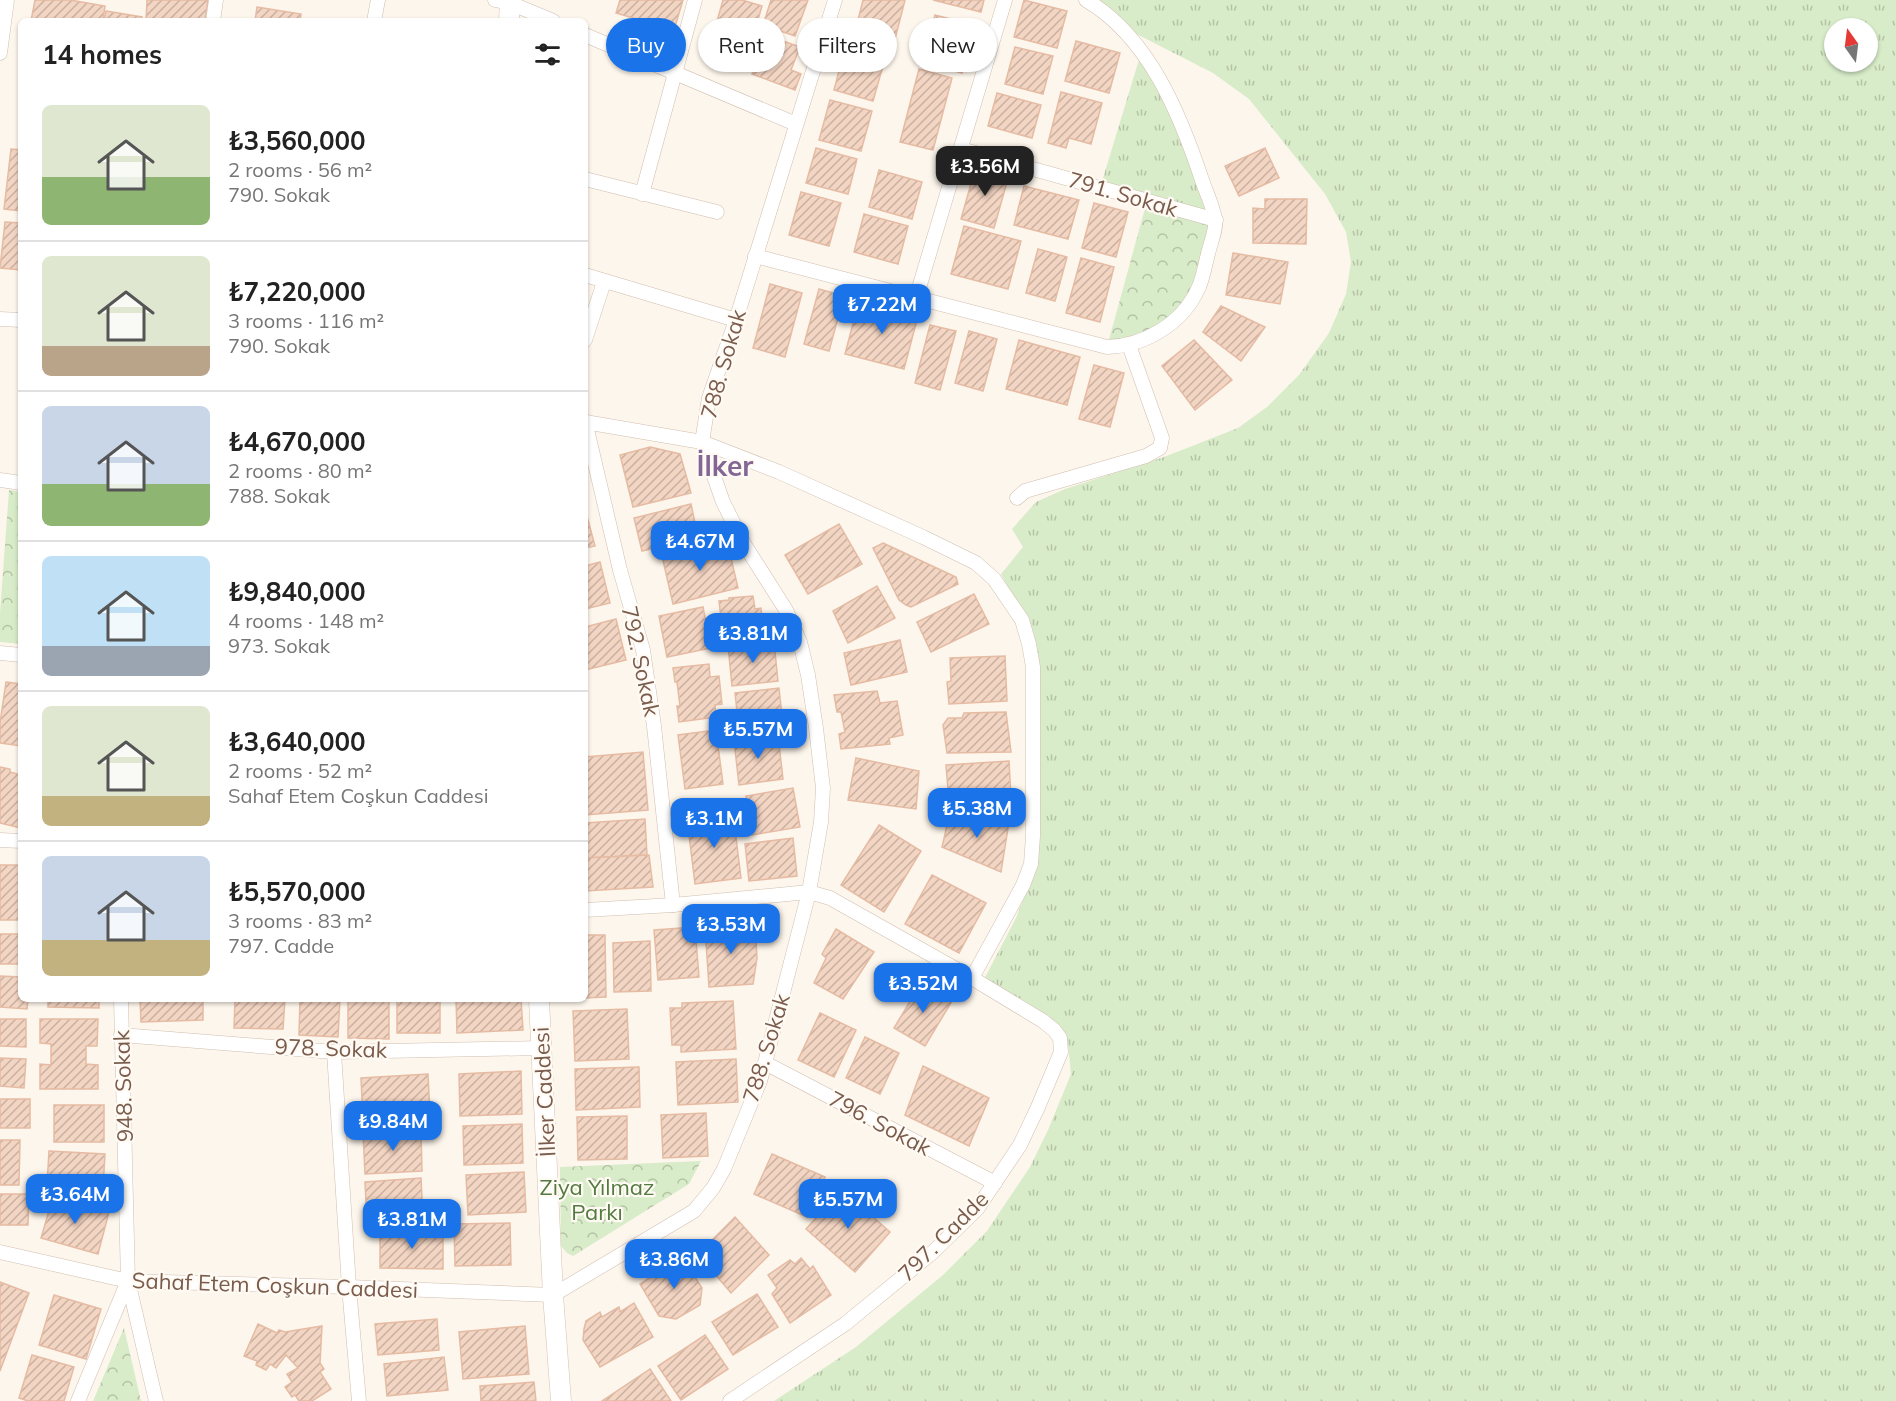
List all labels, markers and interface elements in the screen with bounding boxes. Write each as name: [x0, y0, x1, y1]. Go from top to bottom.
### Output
chip: Buy: [606, 18, 686, 72]
chip: Rent: [698, 18, 785, 72]
chip: Filters: [797, 18, 897, 72]
chip: New: [909, 18, 997, 72]
north arrow: [1824, 18, 1878, 72]
map controls: [1824, 18, 1878, 72]
text: 14 homes: [42, 38, 162, 71]
icon: filters: [531, 38, 564, 71]
text: ₺3,560,000: [228, 124, 366, 157]
icon: home: [90, 129, 162, 201]
pin: ₺3.56M: [936, 146, 1034, 197]
text: ₺3.56M: [950, 153, 1020, 178]
text: 2 rooms · 56 m²: [228, 157, 372, 182]
street label: 791. Sokak: [1065, 165, 1182, 223]
text: 790. Sokak: [228, 182, 330, 207]
text: ₺7,220,000: [228, 275, 366, 308]
icon: home: [90, 280, 162, 352]
pin: ₺7.22M: [833, 284, 931, 335]
text: ₺7.22M: [847, 291, 917, 316]
street label: 788. Sokak: [694, 305, 752, 422]
text: 3 rooms · 116 m²: [228, 308, 384, 333]
text: 790. Sokak: [228, 333, 330, 358]
text: ₺4,670,000: [228, 425, 366, 458]
icon: home: [90, 430, 162, 502]
district label: İlker: [697, 448, 753, 483]
text: 2 rooms · 80 m²: [228, 458, 372, 483]
text: 788. Sokak: [228, 483, 330, 508]
pin: ₺4.67M: [651, 521, 749, 572]
text: ₺4.67M: [665, 528, 735, 553]
text: ₺9,840,000: [228, 575, 366, 608]
icon: home: [90, 580, 162, 652]
street label: 792. Sokak: [616, 603, 667, 720]
text: 4 rooms · 148 m²: [228, 608, 384, 633]
pin: ₺3.81M: [704, 613, 802, 664]
text: ₺3.81M: [718, 620, 788, 645]
text: 973. Sokak: [228, 633, 330, 658]
pin: ₺5.57M: [709, 709, 807, 760]
text: ₺5.57M: [723, 716, 793, 741]
text: ₺3,640,000: [228, 725, 366, 758]
icon: home: [90, 730, 162, 802]
text: 2 rooms · 52 m²: [228, 758, 372, 783]
text: Sahaf Etem Coşkun Caddesi: [228, 783, 488, 808]
pin: ₺5.38M: [928, 788, 1026, 839]
text: ₺5.38M: [942, 795, 1012, 820]
pin: ₺3.1M: [672, 798, 756, 849]
text: ₺3.1M: [685, 805, 743, 830]
text: ₺5,570,000: [228, 875, 366, 908]
icon: home: [90, 880, 162, 952]
pin: ₺3.53M: [682, 904, 780, 955]
text: 3 rooms · 83 m²: [228, 908, 372, 933]
text: ₺3.53M: [696, 911, 766, 936]
text: 797. Cadde: [228, 933, 334, 958]
pin: ₺3.52M: [874, 963, 972, 1014]
text: ₺3.52M: [888, 970, 958, 995]
street label: 788. Sokak: [736, 990, 796, 1106]
street label: İlker Caddesi: [527, 1026, 561, 1158]
street label: 948. Sokak: [107, 1029, 139, 1143]
street label: 978. Sokak: [274, 1032, 388, 1064]
street label: 796. Sokak: [824, 1084, 937, 1162]
pin: ₺9.84M: [344, 1101, 442, 1152]
text: ₺9.84M: [358, 1108, 428, 1133]
park label: Ziya Yılmaz Parkı: [540, 1173, 654, 1226]
pin: ₺3.64M: [26, 1174, 124, 1225]
pin: ₺5.57M: [799, 1179, 897, 1230]
text: ₺3.64M: [40, 1181, 110, 1206]
street label: 797. Cadde: [892, 1185, 994, 1287]
text: ₺5.57M: [813, 1186, 883, 1211]
pin: ₺3.81M: [363, 1199, 461, 1250]
text: ₺3.81M: [377, 1206, 447, 1231]
pin: ₺3.86M: [625, 1239, 723, 1290]
text: ₺3.86M: [639, 1246, 709, 1271]
street label: Sahaf Etem Coşkun Caddesi: [131, 1266, 419, 1304]

